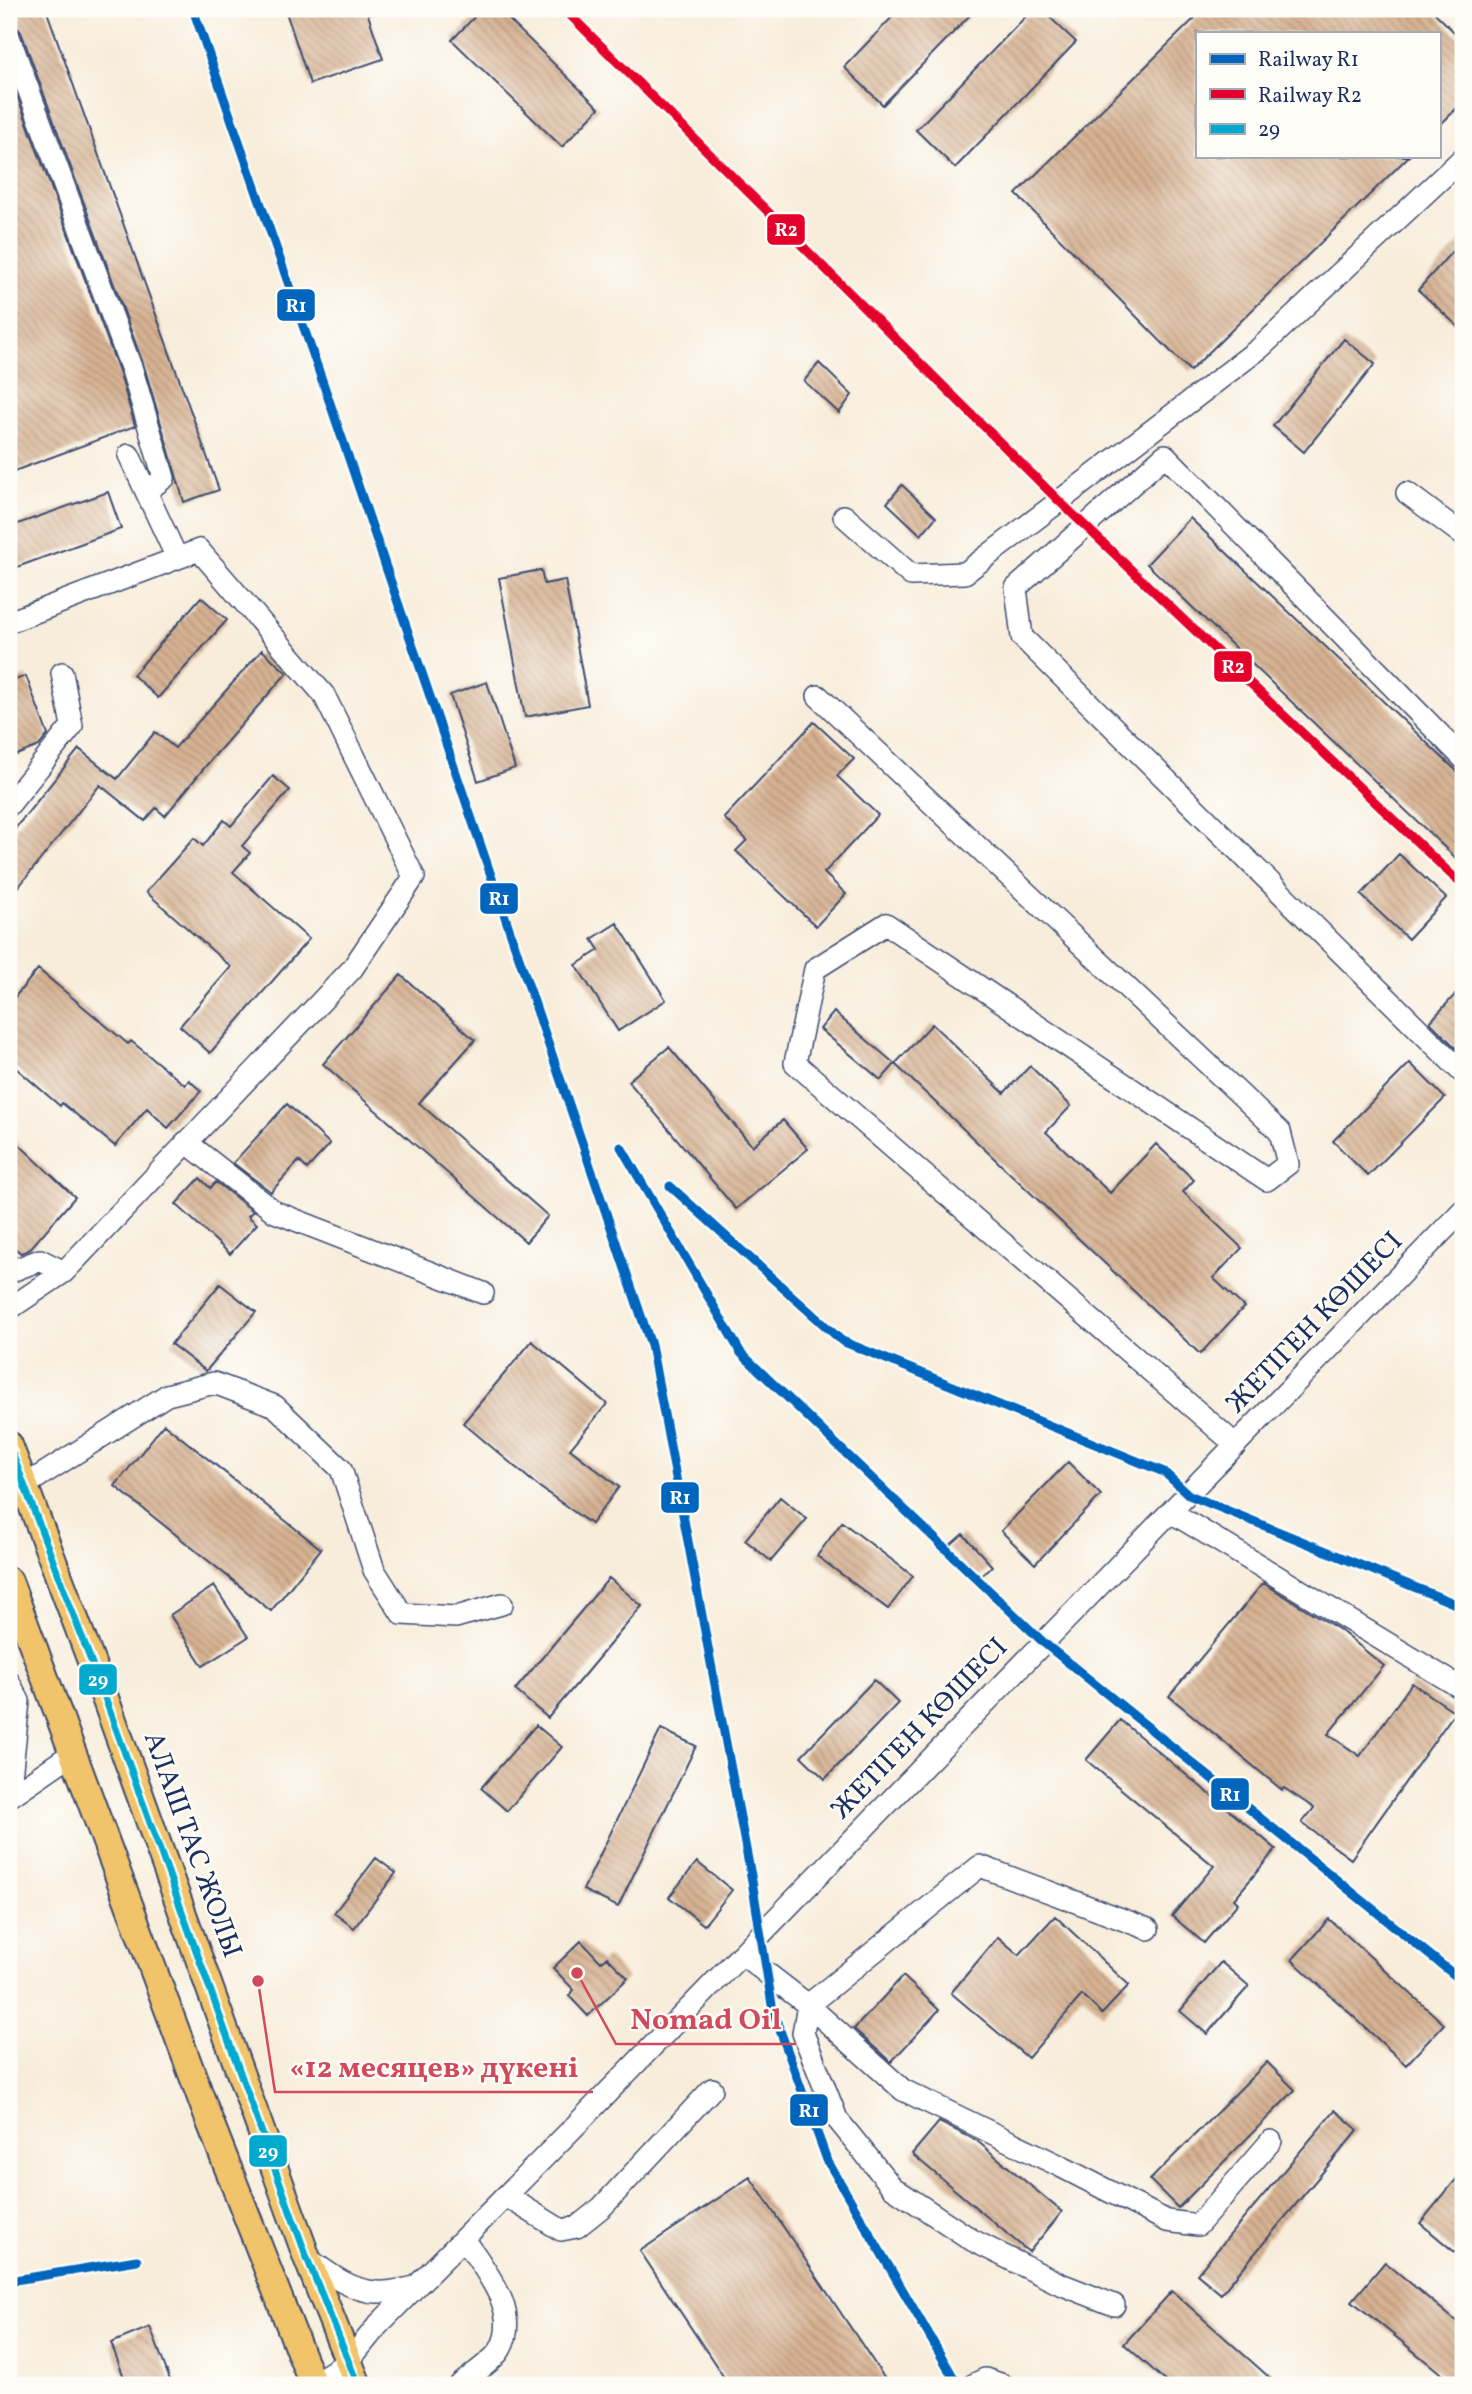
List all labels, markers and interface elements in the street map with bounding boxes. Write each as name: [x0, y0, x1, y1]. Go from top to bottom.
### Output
legend: [1196, 32, 1440, 158]
text: Railway R1: [1258, 46, 1359, 75]
text: Railway R2: [1258, 82, 1362, 111]
text: 29: [1258, 116, 1280, 145]
line badge: R2: [766, 213, 806, 246]
text: R2: [774, 218, 798, 244]
line badge: R1: [276, 288, 316, 322]
text: R1: [286, 294, 306, 320]
line badge: R2: [1213, 650, 1253, 683]
text: R2: [1221, 655, 1245, 681]
line badge: R1: [479, 882, 519, 915]
text: R1: [489, 887, 509, 913]
street label: ЖЕТІГЕН КӨШЕСІ: [1218, 1223, 1412, 1423]
line badge: R1: [660, 1481, 700, 1514]
text: R1: [670, 1486, 690, 1512]
street label: ЖЕТІГЕН КӨШЕСІ: [823, 1629, 1017, 1829]
line badge: 29: [78, 1663, 118, 1696]
text: 29: [88, 1668, 108, 1694]
street label: АЛАШ ТАС ЖОЛЫ: [133, 1727, 251, 1963]
line badge: R1: [1210, 1777, 1250, 1811]
text: R1: [1220, 1783, 1240, 1809]
callout: Nomad Oil: [616, 1993, 796, 2044]
text: Nomad Oil: [630, 2000, 782, 2042]
callout: «12 месяцев» дүкені: [275, 2041, 593, 2092]
text: «12 месяцев» дүкені: [289, 2048, 579, 2090]
line badge: R1: [789, 2093, 829, 2127]
text: R1: [799, 2099, 819, 2125]
line badge: 29: [248, 2134, 288, 2168]
text: 29: [258, 2140, 278, 2166]

